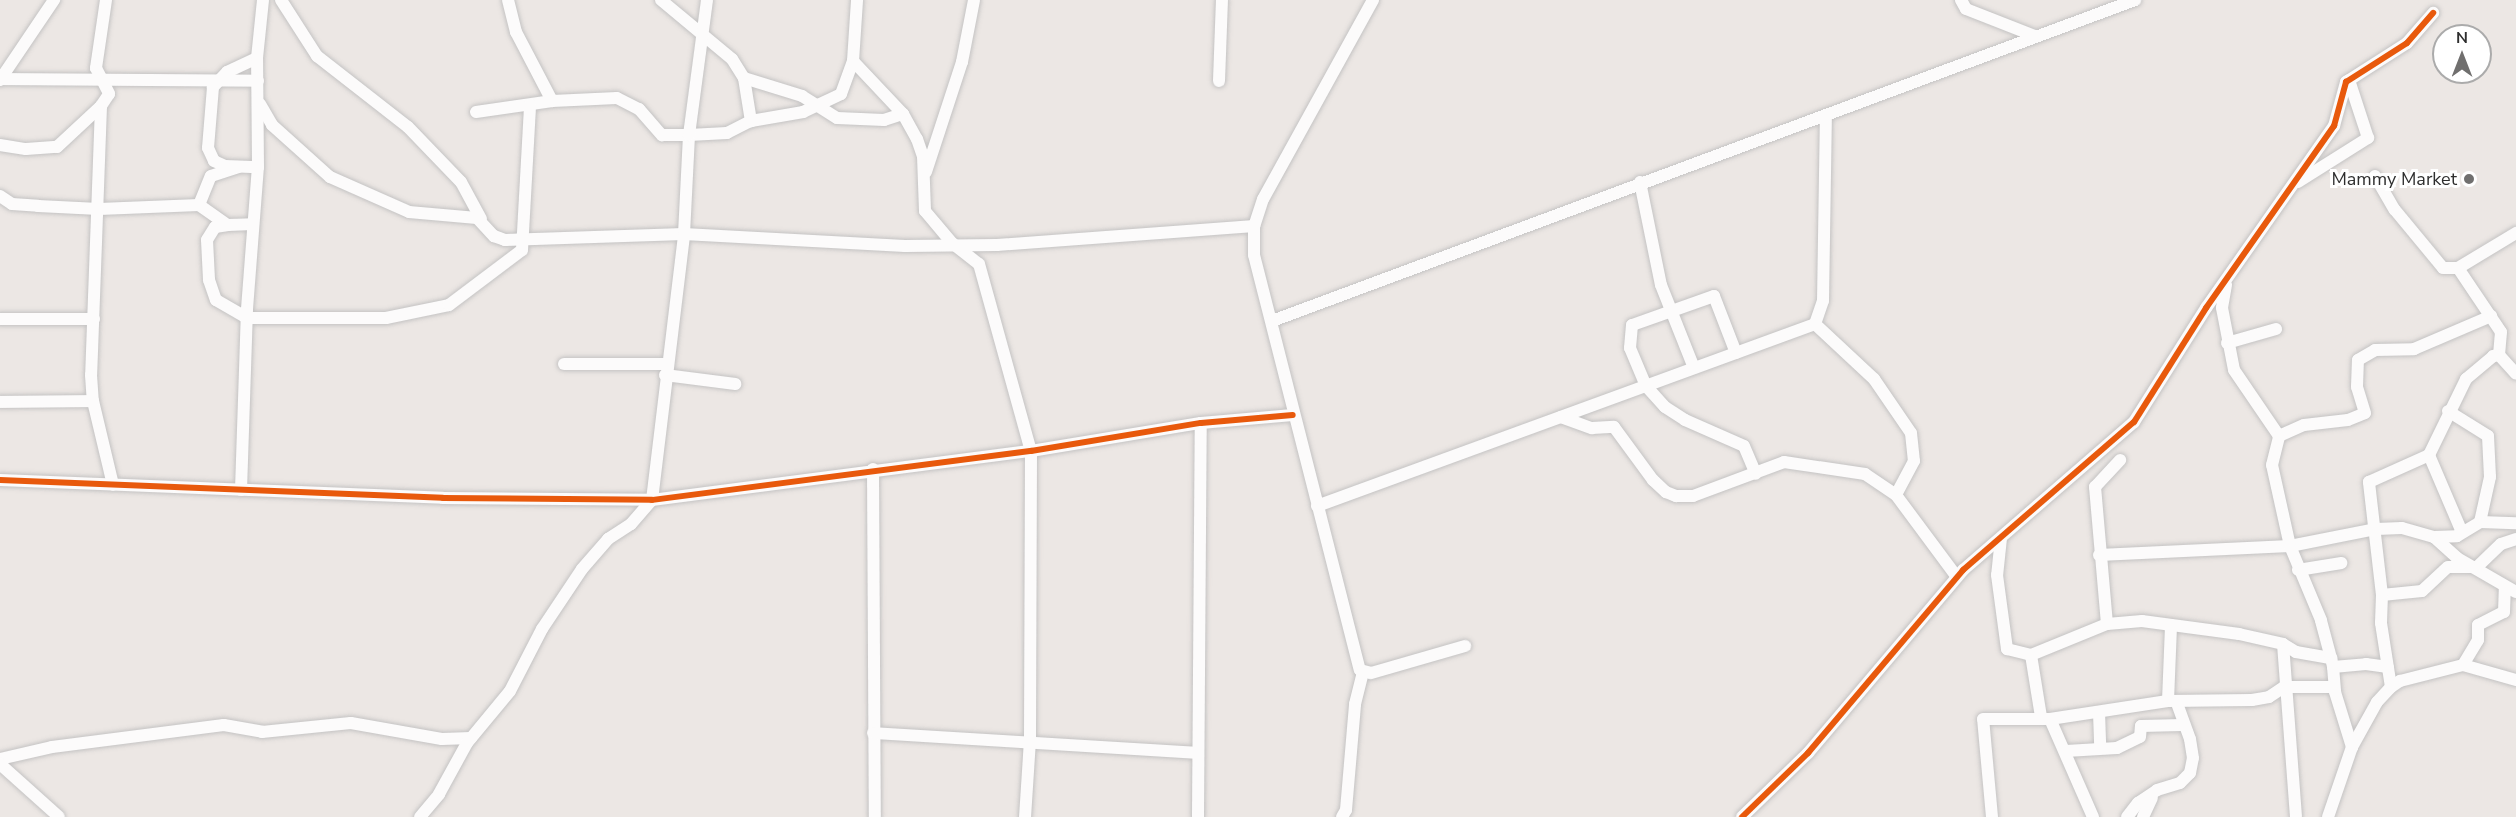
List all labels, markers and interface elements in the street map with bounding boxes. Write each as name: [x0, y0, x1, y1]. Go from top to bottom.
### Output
north arrow: [2432, 24, 2492, 84]
text: N: [2456, 27, 2468, 49]
place label: Mammy Market: [2331, 168, 2457, 190]
marker: Mammy Market: [2462, 172, 2476, 186]

